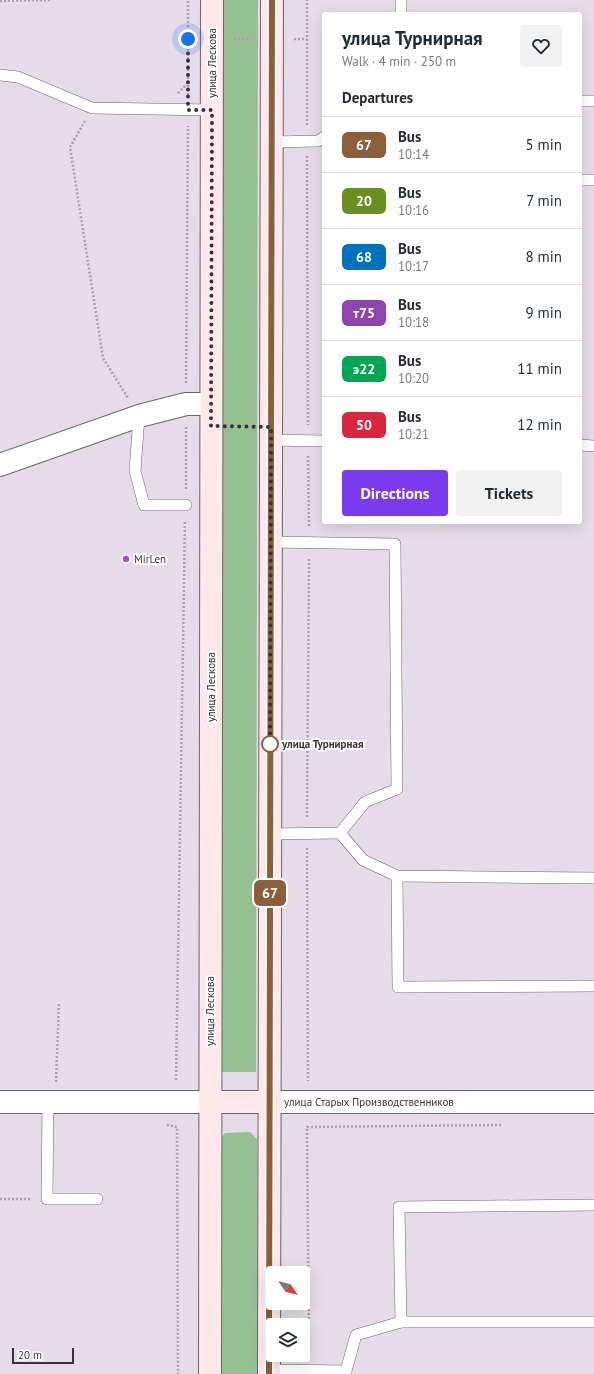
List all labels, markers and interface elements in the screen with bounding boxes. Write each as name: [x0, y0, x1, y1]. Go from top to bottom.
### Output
button: heart: [520, 25, 562, 67]
text: улица Турнирная: [342, 26, 483, 50]
street label: улица Лескова: [205, 28, 219, 98]
your location: [178, 29, 198, 49]
text: Walk · 4 min · 250 m: [342, 53, 456, 70]
text: Departures: [342, 88, 413, 107]
text: Bus: [398, 127, 421, 146]
text: 5 min: [525, 135, 562, 154]
text: 67: [356, 136, 372, 154]
text: 10:14: [398, 146, 429, 163]
text: Bus: [398, 183, 421, 202]
text: 7 min: [526, 191, 562, 210]
text: 20: [356, 192, 372, 210]
text: 10:16: [398, 202, 429, 219]
text: Bus: [398, 239, 421, 258]
text: 8 min: [525, 247, 562, 266]
text: 68: [356, 248, 372, 266]
text: 10:17: [398, 258, 429, 275]
text: Bus: [398, 295, 421, 314]
text: 9 min: [525, 303, 562, 322]
text: т75: [353, 304, 375, 322]
text: 10:18: [398, 314, 429, 331]
text: Bus: [398, 351, 421, 370]
text: 11 min: [517, 359, 562, 378]
text: э22: [353, 360, 375, 378]
text: 10:20: [398, 370, 429, 387]
text: Bus: [398, 407, 421, 426]
text: 12 min: [517, 415, 562, 434]
text: 50: [356, 416, 372, 434]
text: 10:21: [398, 426, 429, 443]
button: Directions: [342, 470, 448, 516]
button: Tickets: [456, 470, 562, 516]
place label: MirLen: [134, 552, 166, 566]
marker: MirLen: [121, 554, 131, 564]
street label: улица Лескова: [204, 652, 218, 722]
marker: улица Турнирная: [261, 735, 279, 753]
place label: улица Турнирная: [281, 737, 363, 751]
line badge: 67: [252, 880, 288, 906]
text: 67: [262, 884, 278, 902]
street label: улица Лескова: [203, 976, 217, 1046]
street label: улица Старых Производственников: [284, 1095, 454, 1109]
north arrow: [266, 1266, 310, 1310]
map controls: [266, 1266, 310, 1362]
button: layers: [266, 1318, 310, 1362]
scale bar: [12, 1346, 74, 1365]
text: 20 m: [18, 1348, 42, 1362]

